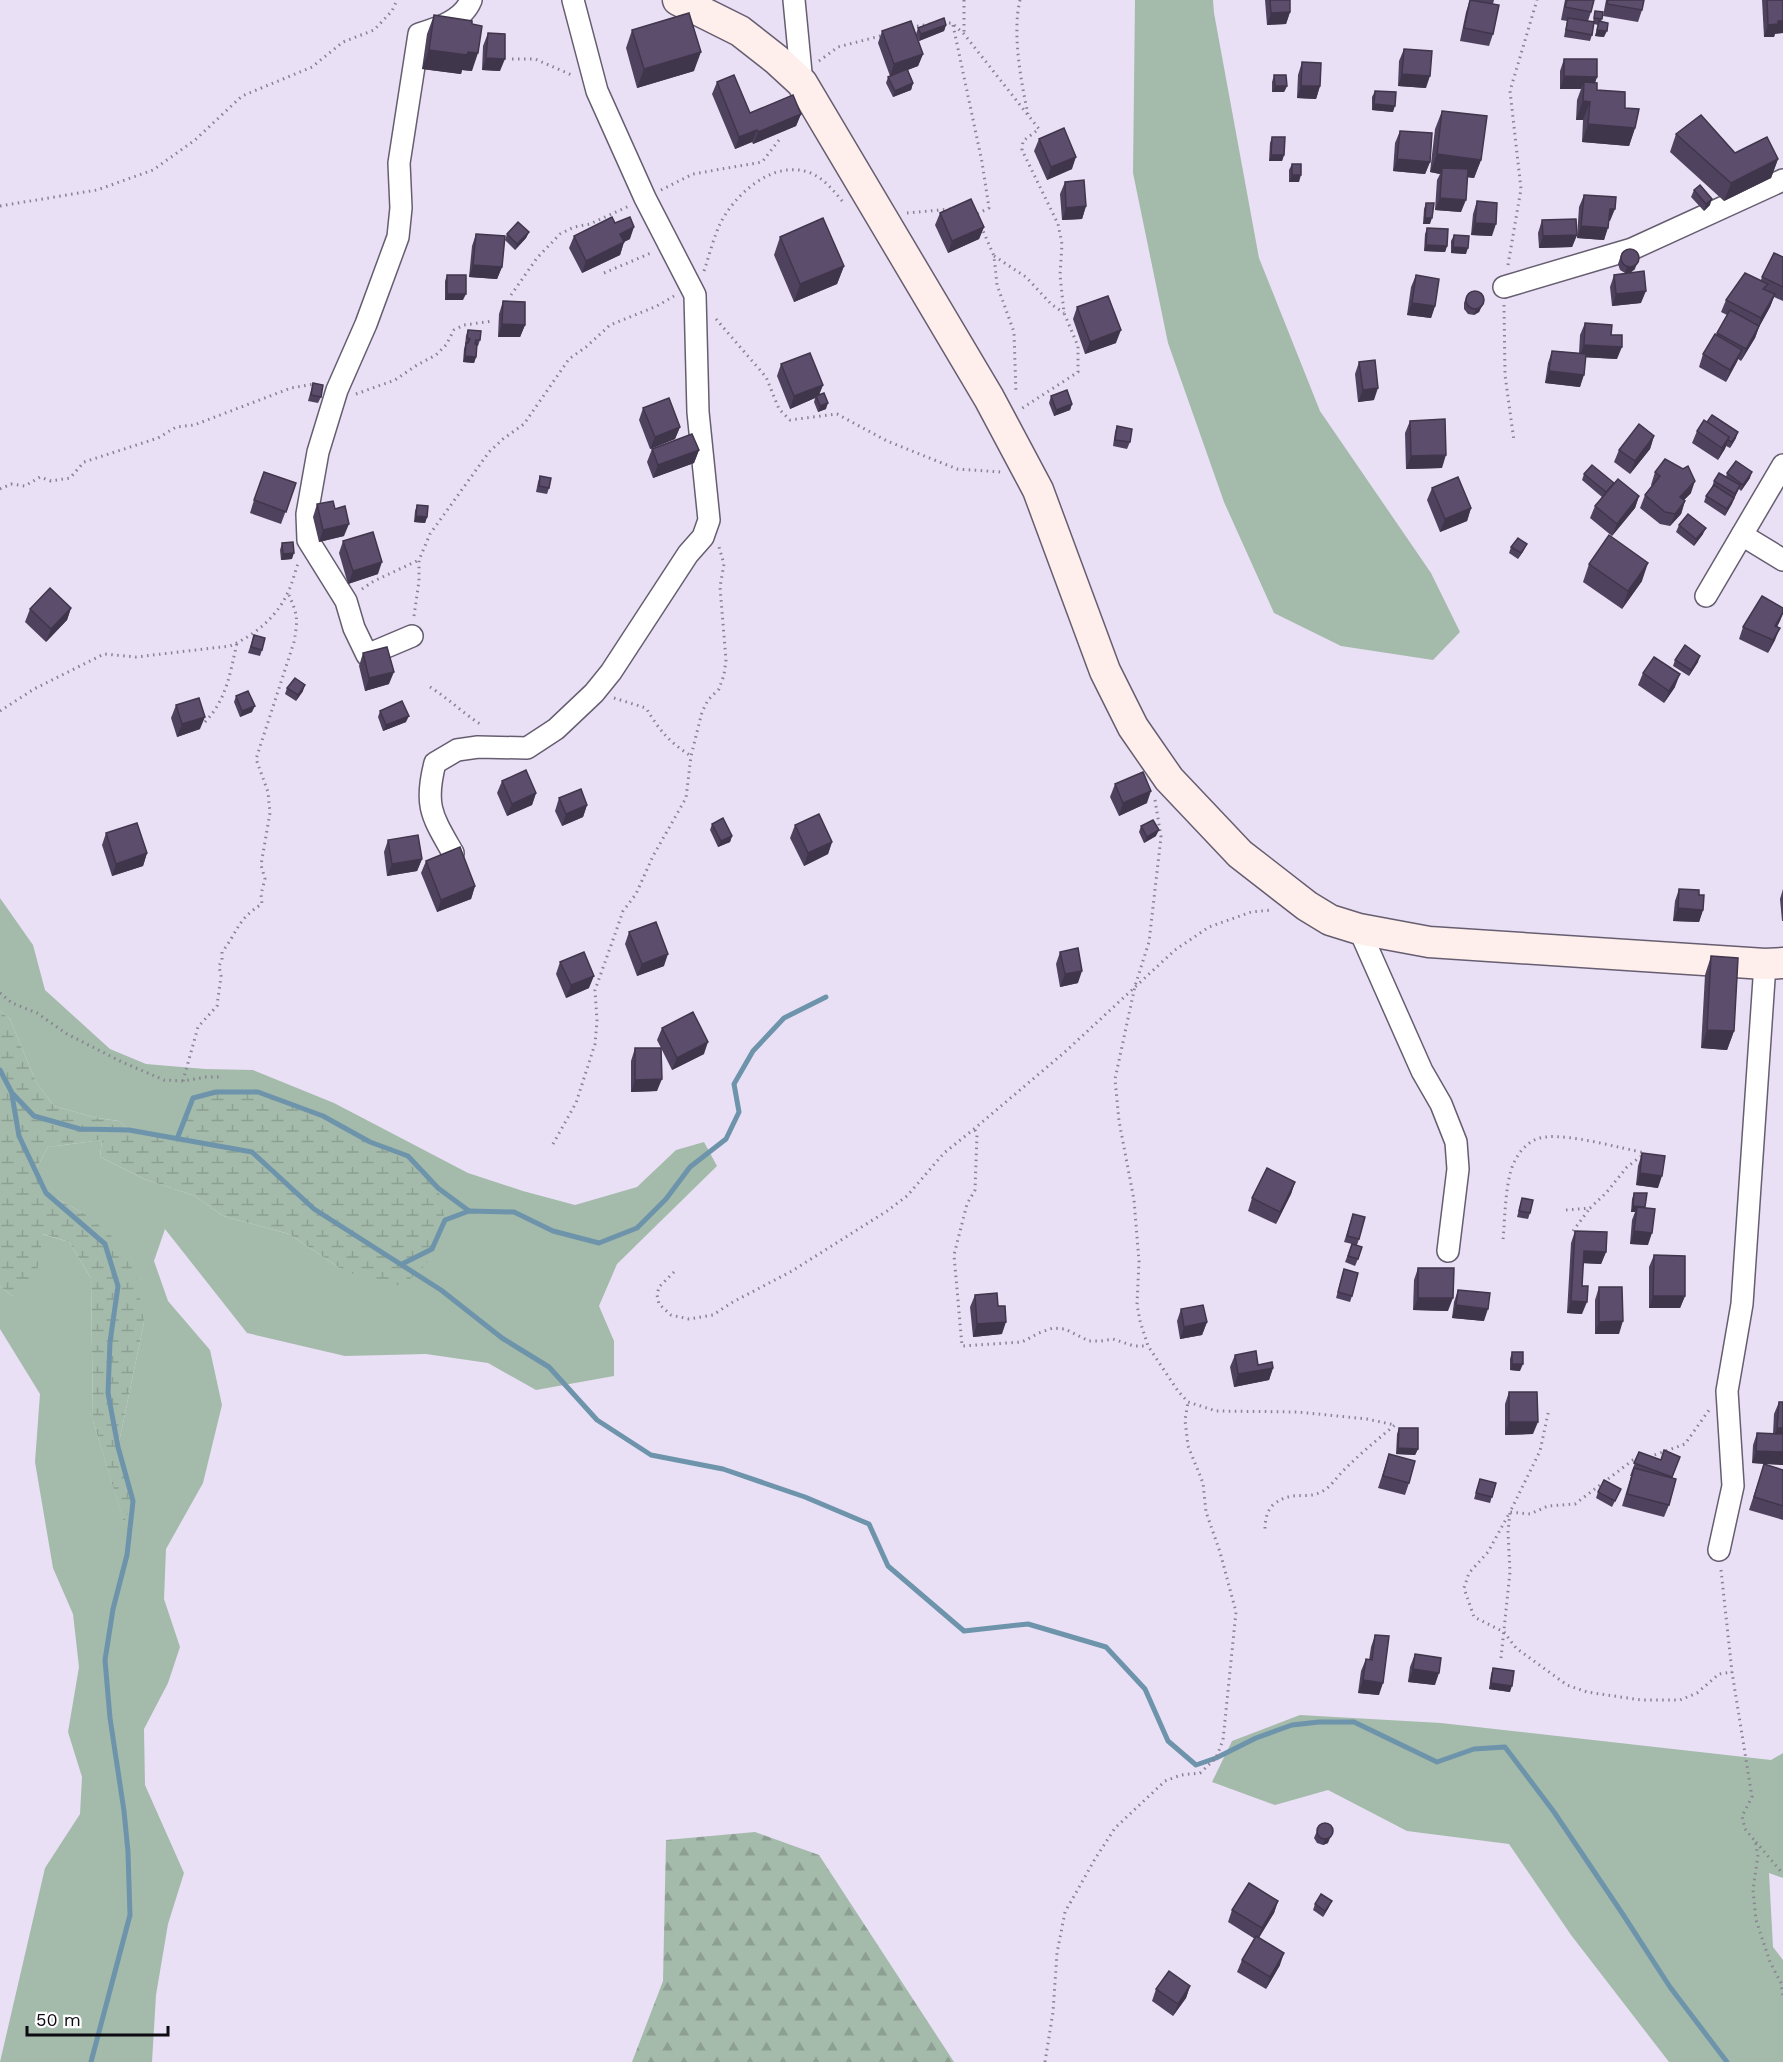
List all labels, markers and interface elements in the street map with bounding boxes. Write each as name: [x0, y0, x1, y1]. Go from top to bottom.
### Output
scale bar: [27, 1999, 168, 2037]
text: 50 m: [36, 2009, 81, 2030]

